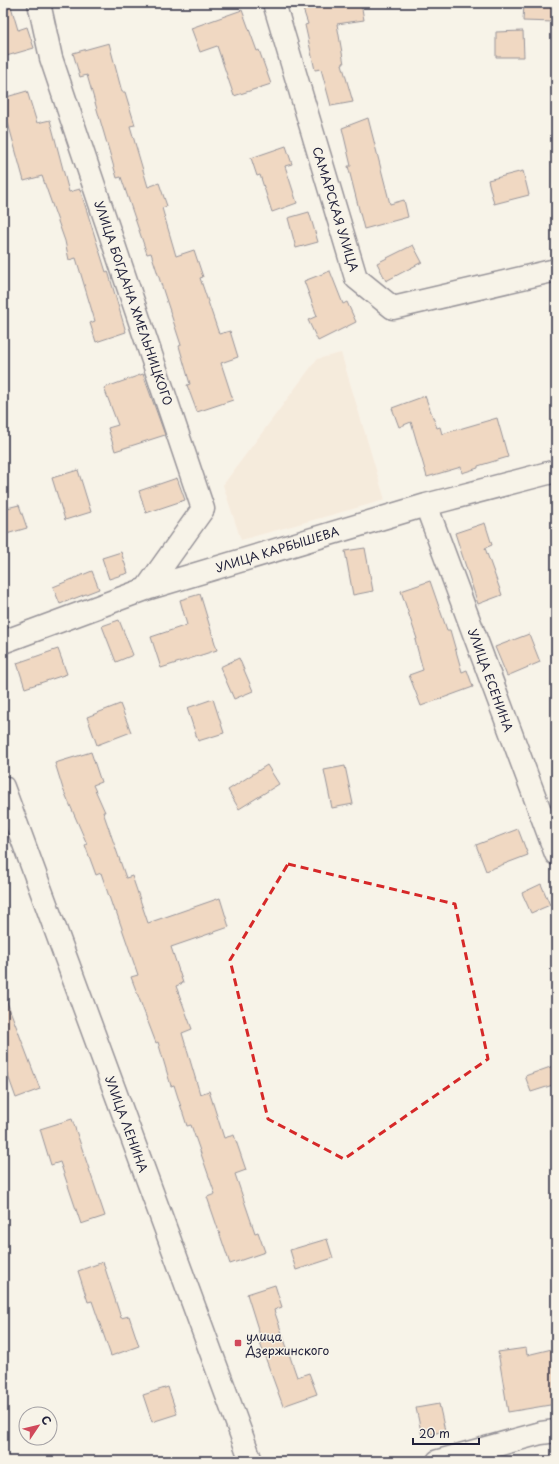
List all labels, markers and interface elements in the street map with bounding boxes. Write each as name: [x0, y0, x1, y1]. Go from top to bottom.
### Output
street label: САМАРСКАЯ УЛИЦА: [308, 144, 364, 274]
street label: УЛИЦА БОГДАНА ХМЕЛЬНИЦКОГО: [90, 198, 178, 408]
street label: УЛИЦА КАРБЫШЕВА: [213, 522, 341, 576]
street label: УЛИЦА ЕСЕНИНА: [464, 626, 518, 734]
street label: УЛИЦА ЛЕНИНА: [101, 1073, 153, 1175]
place label: улица Дзержинского: [245, 1327, 330, 1359]
marker: улица Дзержинского: [233, 1338, 243, 1348]
north arrow: [18, 1406, 58, 1446]
text: С: [37, 1412, 56, 1428]
scale bar: [413, 1420, 479, 1446]
text: 20 m: [419, 1424, 450, 1442]

